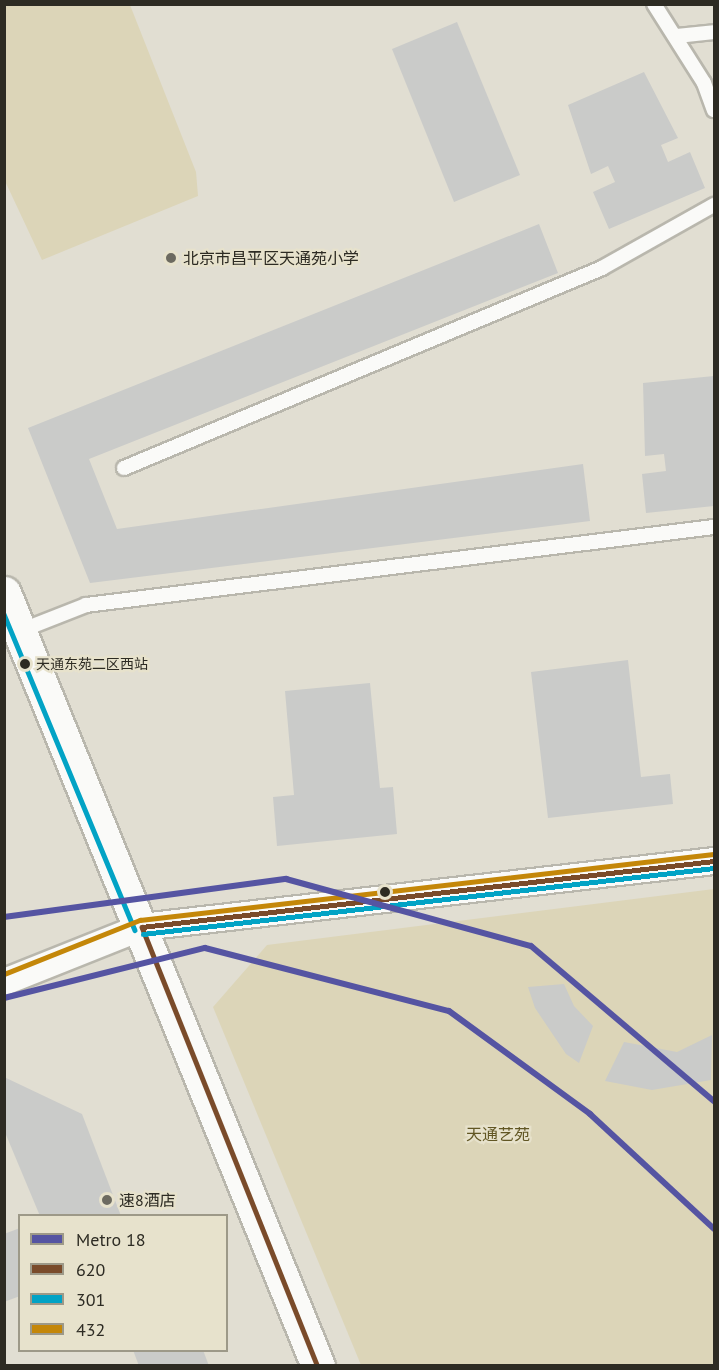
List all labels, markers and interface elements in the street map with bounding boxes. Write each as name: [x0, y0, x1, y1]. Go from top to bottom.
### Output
place label: 北京市昌平区天通苑小学: [183, 248, 359, 268]
marker: 北京市昌平区天通苑小学: [164, 251, 178, 265]
place label: 天通东苑二区西站: [36, 656, 148, 672]
marker: 天通东苑二区西站: [19, 658, 31, 670]
unlabelled marker: [379, 886, 391, 898]
park label: 天通艺苑: [466, 1124, 530, 1144]
place label: 速8酒店: [119, 1190, 176, 1210]
marker: 速8酒店: [100, 1193, 114, 1207]
legend: [18, 1214, 228, 1352]
text: Metro 18: [76, 1228, 146, 1251]
text: 620: [76, 1258, 105, 1281]
text: 301: [76, 1288, 105, 1311]
text: 432: [76, 1318, 105, 1341]

